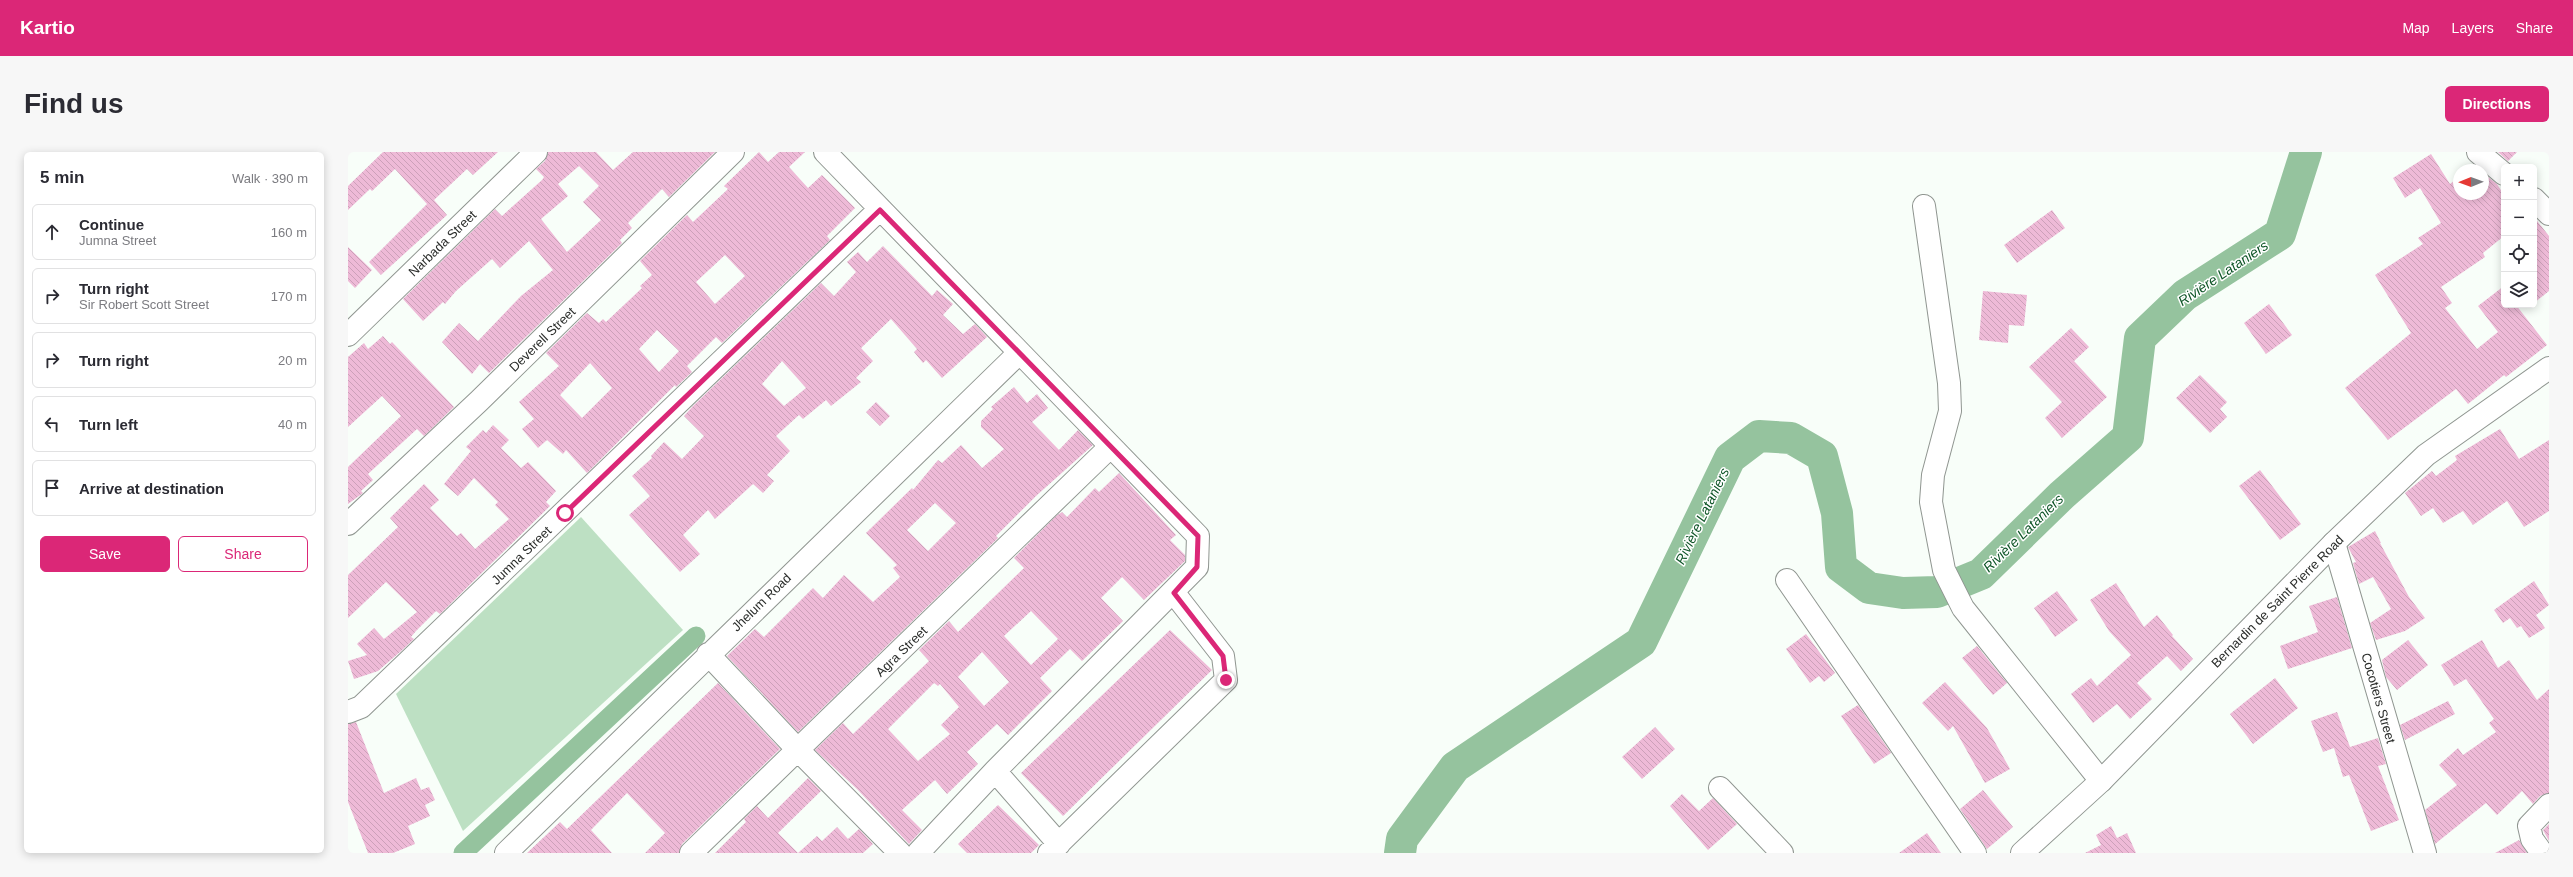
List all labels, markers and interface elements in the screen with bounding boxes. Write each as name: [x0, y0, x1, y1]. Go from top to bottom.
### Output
text: Kartio: [20, 17, 75, 38]
text: Map: [2402, 20, 2430, 36]
text: Layers: [2452, 20, 2494, 36]
text: Share: [2516, 20, 2553, 36]
button: Directions: [2445, 86, 2549, 122]
text: Find us: [24, 88, 124, 119]
north arrow: [2453, 164, 2489, 200]
map controls: [2501, 164, 2537, 308]
button: +: [2501, 164, 2537, 200]
text: 5 min: [40, 168, 84, 187]
text: Walk · 390 m: [232, 171, 308, 186]
button: −: [2501, 200, 2537, 236]
street label: Narbada Street: [405, 207, 480, 279]
text: Continue: [79, 216, 144, 233]
icon: ahead: [41, 221, 63, 243]
text: 160 m: [271, 225, 307, 240]
text: Jumna Street: [79, 233, 156, 248]
button: locate: [2501, 236, 2537, 272]
water label: Rivière Lataniers: [2175, 237, 2271, 309]
button: layers: [2501, 272, 2537, 308]
text: Turn right: [79, 280, 149, 297]
icon: right: [41, 285, 63, 307]
text: 170 m: [271, 289, 307, 304]
text: Sir Robert Scott Street: [79, 297, 209, 312]
street label: Deverell Street: [506, 304, 579, 375]
icon: right: [41, 349, 63, 371]
text: Turn right: [79, 352, 149, 369]
text: 20 m: [278, 353, 307, 368]
icon: left: [41, 413, 63, 435]
text: Turn left: [79, 416, 138, 433]
text: 40 m: [278, 417, 307, 432]
water label: Rivière Lataniers: [1672, 465, 1732, 567]
icon: arrive: [41, 477, 63, 499]
text: Arrive at destination: [79, 480, 224, 497]
water label: Rivière Lataniers: [1980, 491, 2066, 575]
route start: [556, 504, 574, 522]
street label: Jumna Street: [488, 523, 555, 588]
street label: Bernardin de Saint Pierre Road: [2208, 532, 2347, 671]
button: Save: [40, 536, 170, 572]
button: Share: [178, 536, 308, 572]
street label: Jhelum Road: [729, 570, 794, 634]
street label: Agra Street: [872, 623, 930, 680]
street label: Cocotiers Street: [2358, 651, 2399, 745]
route end: [1217, 671, 1235, 689]

